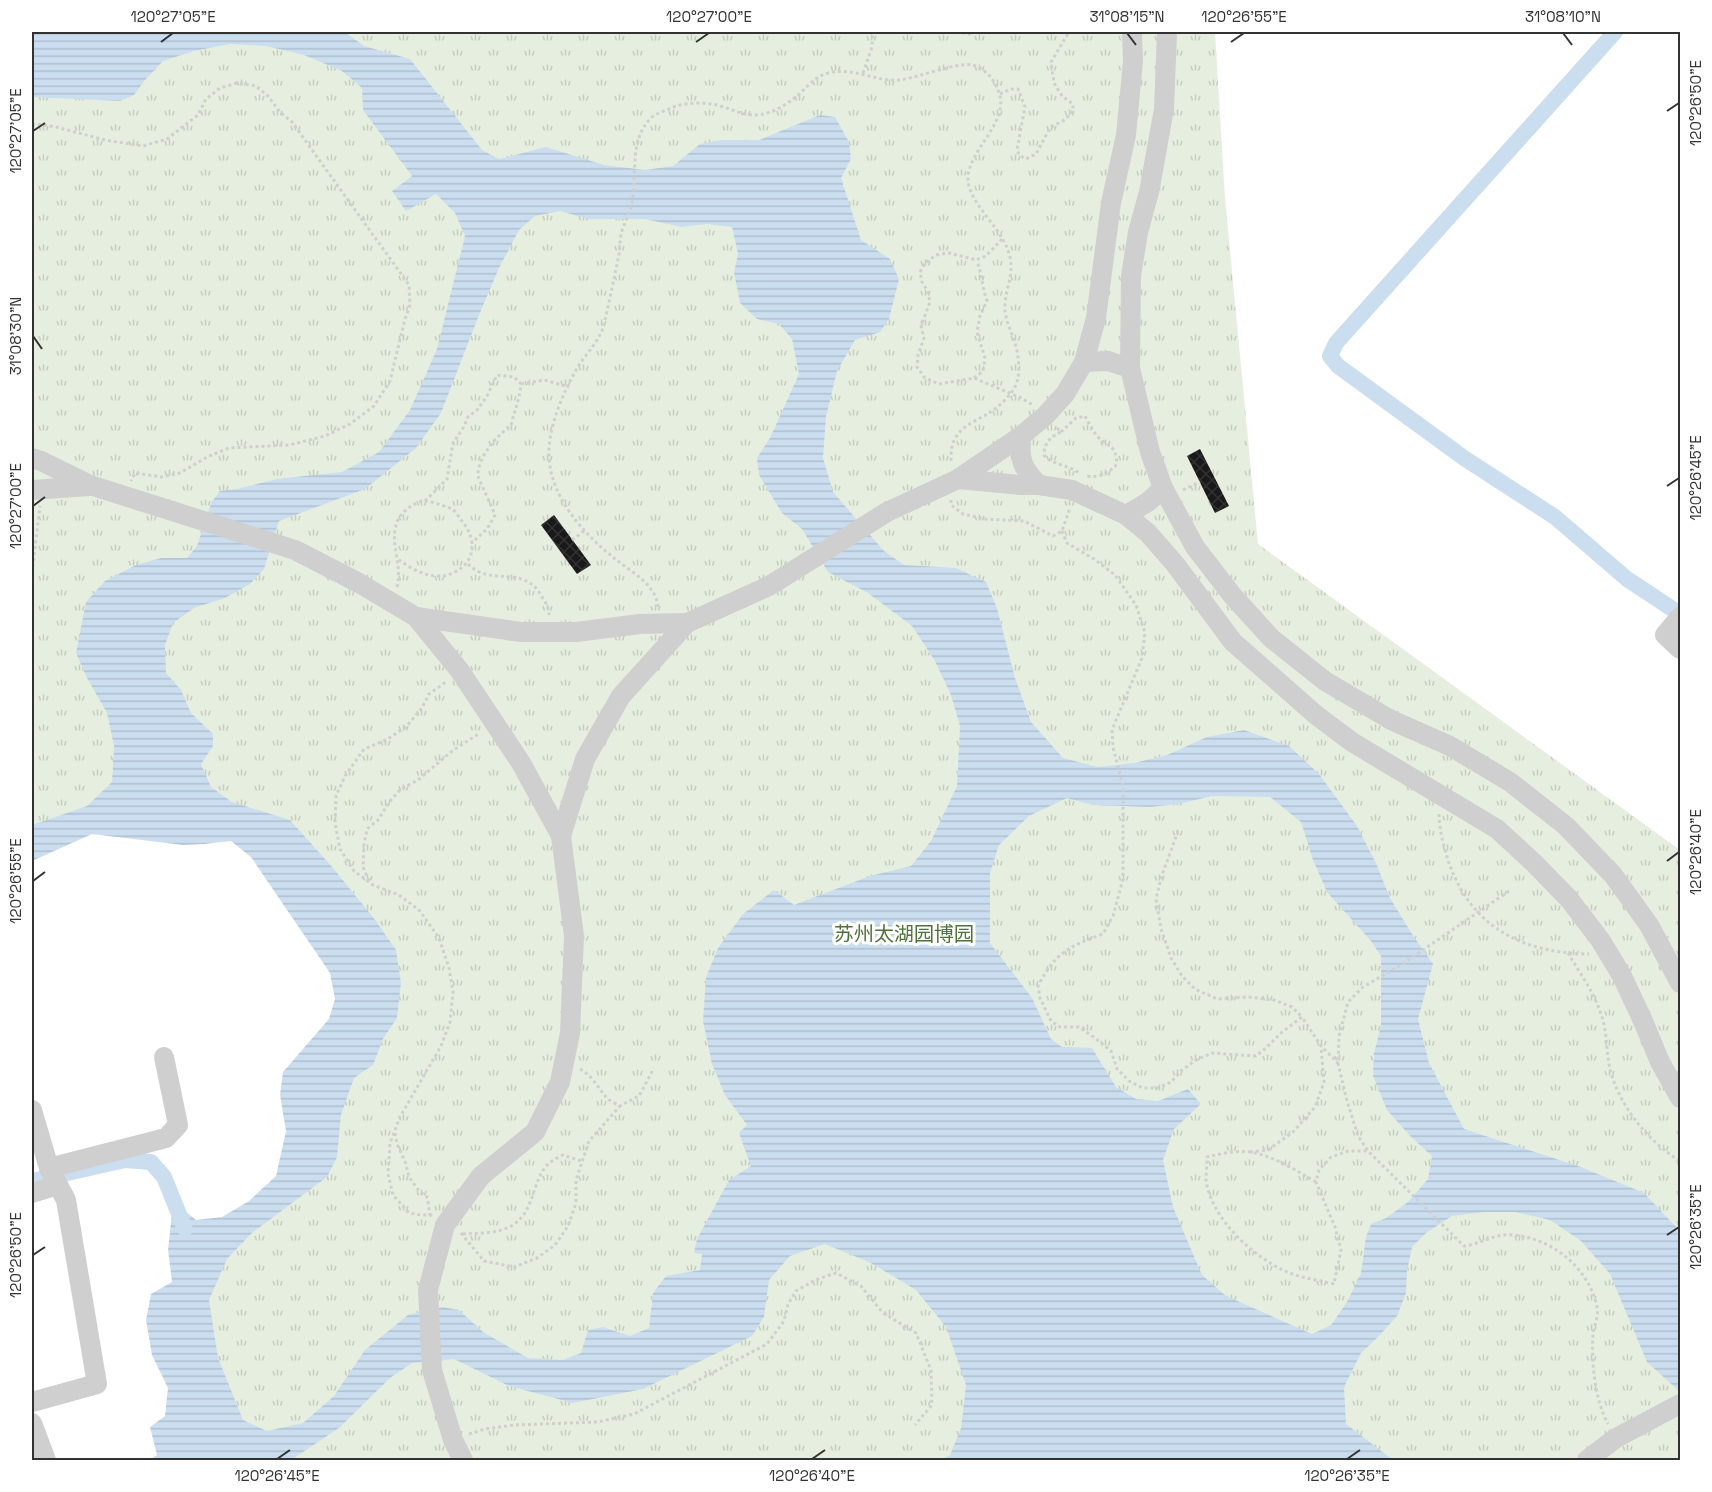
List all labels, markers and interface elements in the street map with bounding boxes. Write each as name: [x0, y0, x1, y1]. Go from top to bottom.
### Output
text: 120°27'05"E: [130, 7, 216, 26]
text: 120°27'00"E: [666, 7, 752, 26]
text: 31°08'15"N: [1089, 7, 1165, 26]
text: 120°26'55"E: [1201, 7, 1287, 26]
text: 31°08'10"N: [1525, 7, 1601, 26]
text: 120°26'50"E: [1686, 60, 1705, 146]
text: 120°27'05"E: [6, 88, 25, 174]
text: 31°08'30"N: [6, 297, 25, 375]
text: 120°26'45"E: [1686, 435, 1705, 521]
text: 120°27'00"E: [6, 463, 25, 549]
text: 120°26'40"E: [1686, 809, 1705, 895]
text: 120°26'55"E: [6, 838, 25, 924]
park label: 苏州太湖园博园: [834, 921, 974, 947]
text: 120°26'35"E: [1686, 1184, 1705, 1270]
text: 120°26'50"E: [6, 1212, 25, 1298]
text: 120°26'45"E: [234, 1466, 320, 1485]
text: 120°26'40"E: [769, 1466, 855, 1485]
text: 120°26'35"E: [1304, 1466, 1390, 1485]

